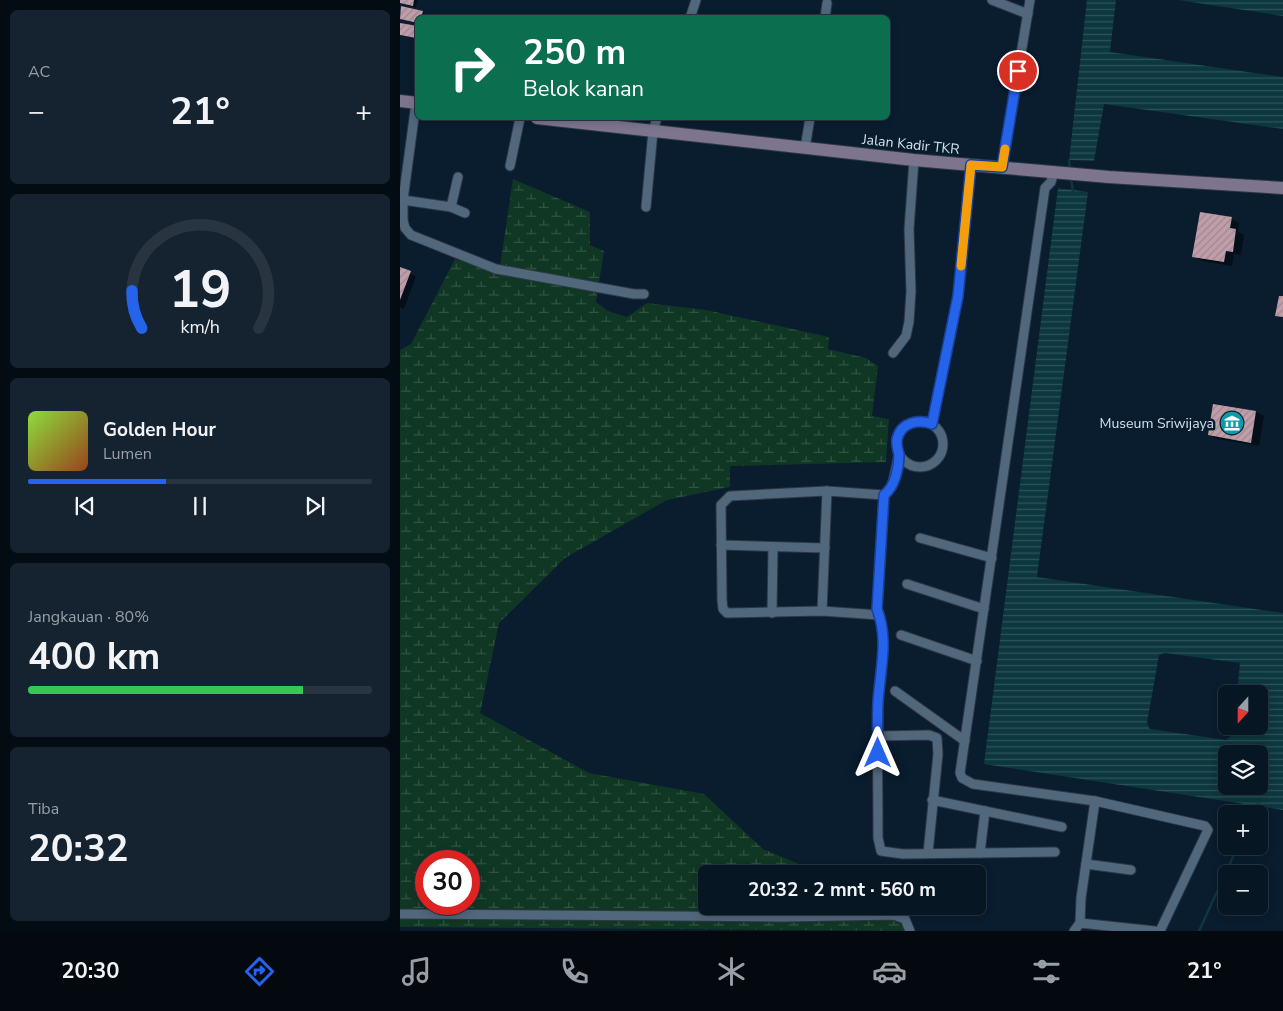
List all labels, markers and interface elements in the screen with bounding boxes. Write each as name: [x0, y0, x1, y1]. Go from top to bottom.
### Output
text: 250 m: [523, 29, 626, 76]
icon: right: [440, 35, 505, 100]
pin: [997, 50, 1039, 92]
icon: arrive: [1004, 57, 1032, 85]
text: AC: [28, 61, 50, 83]
text: Belok kanan: [523, 74, 644, 104]
text: 21°: [170, 86, 230, 137]
text: −: [28, 93, 45, 131]
text: +: [355, 93, 372, 131]
street label: Jalan Kadir TKR: [860, 130, 961, 159]
text: 19: [169, 254, 231, 325]
text: km/h: [180, 315, 220, 339]
museum icon: Museum Sriwijaya: [1219, 410, 1245, 436]
place label: Museum Sriwijaya: [1100, 414, 1214, 433]
text: Golden Hour: [103, 417, 216, 443]
text: Lumen: [103, 443, 152, 465]
icon: previous: [71, 492, 99, 520]
icon: pause: [186, 492, 214, 520]
icon: next: [301, 492, 329, 520]
text: Jangkauan · 80%: [28, 606, 149, 628]
text: 400 km: [28, 631, 160, 682]
north arrow: [1218, 685, 1268, 735]
map controls: [1218, 685, 1268, 915]
position arrow: [851, 726, 903, 778]
button: layers: [1218, 745, 1268, 795]
text: Tiba: [28, 798, 59, 820]
button: +: [1218, 805, 1268, 855]
text: 20:32: [28, 823, 129, 874]
speed limit sign: 30: [415, 850, 480, 915]
button: −: [1218, 865, 1268, 915]
text: 20:32 · 2 mnt · 560 m: [748, 877, 936, 903]
icon: directions: [242, 954, 277, 989]
icon: music: [399, 954, 434, 989]
icon: phone: [557, 954, 592, 989]
icon: climate: [714, 954, 749, 989]
icon: car: [872, 954, 907, 989]
icon: filters: [1029, 954, 1064, 989]
text: 20:30: [61, 956, 120, 986]
text: 21°: [1187, 956, 1222, 986]

